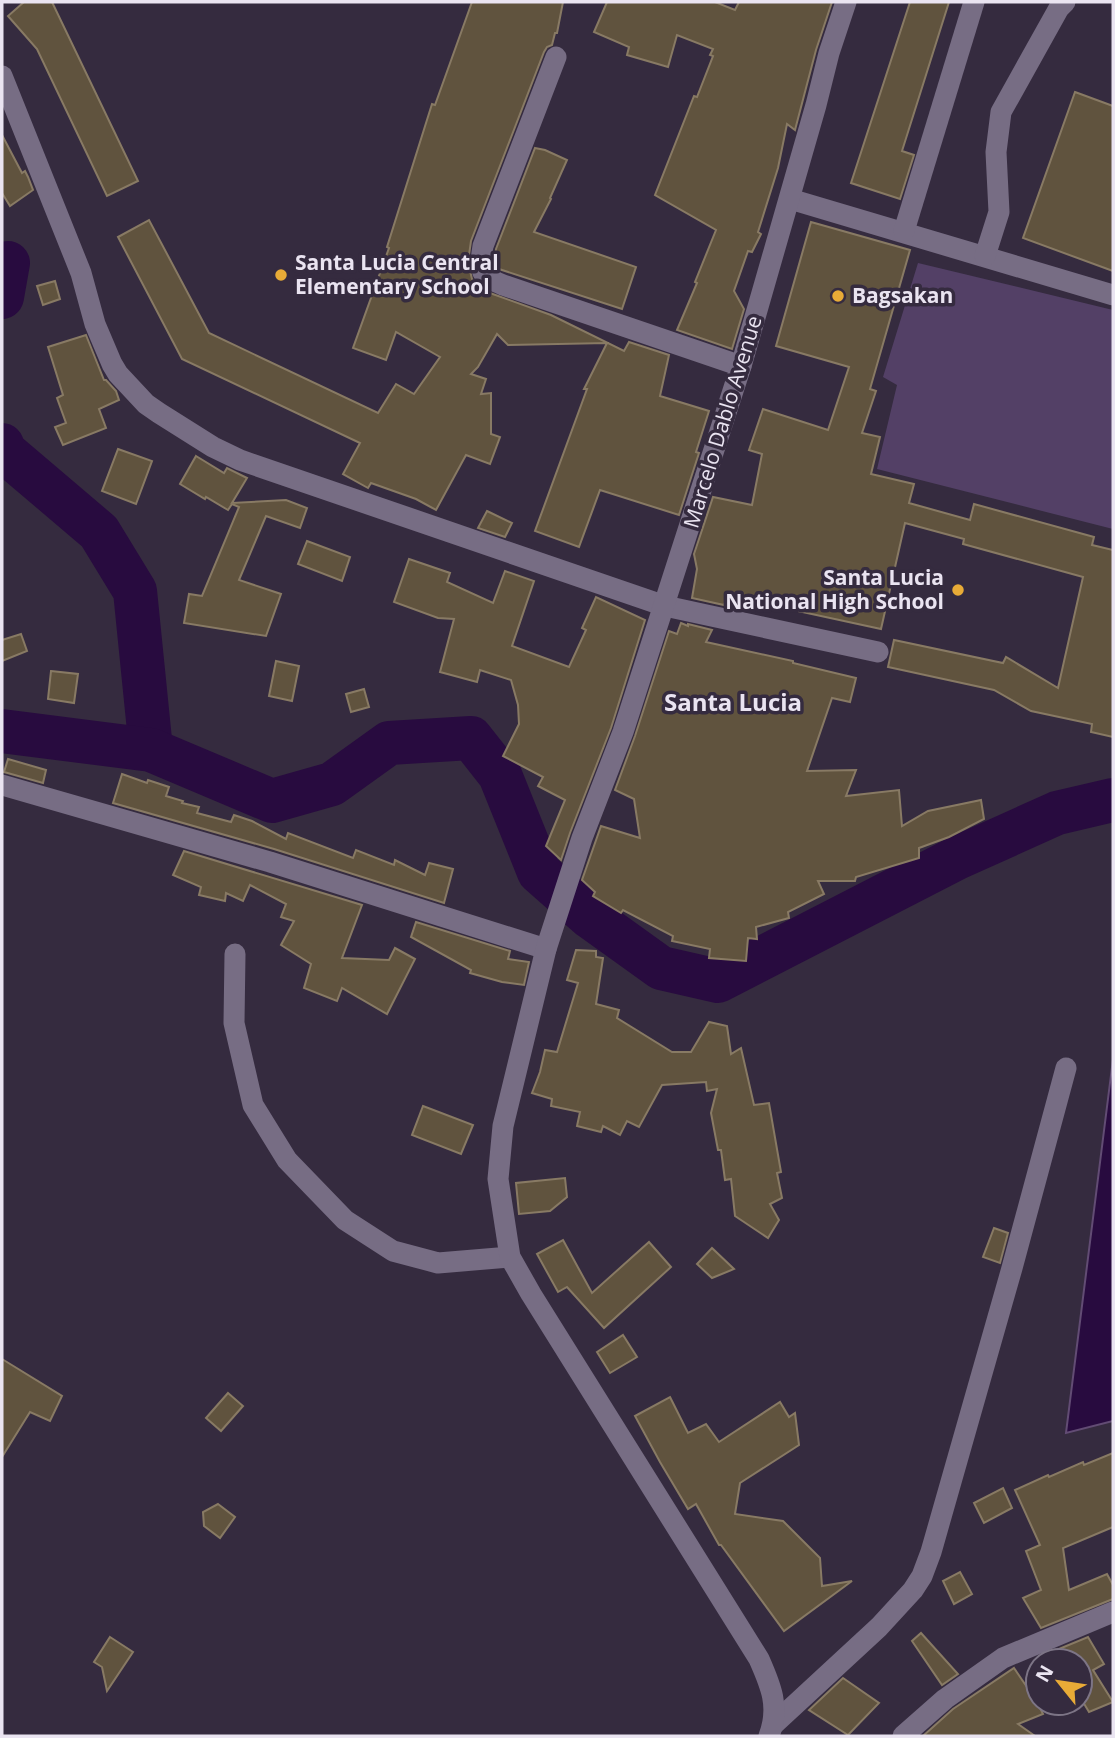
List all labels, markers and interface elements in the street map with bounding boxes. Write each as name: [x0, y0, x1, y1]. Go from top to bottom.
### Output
place label: Santa Lucia Central Elementary School: [295, 248, 499, 300]
marker: Santa Lucia Central Elementary School: [273, 267, 289, 283]
place label: Bagsakan: [852, 281, 953, 309]
marker: Bagsakan: [830, 288, 846, 304]
street label: Marcelo Dablo Avenue: [676, 312, 768, 531]
place label: Santa Lucia National High School: [725, 563, 944, 615]
marker: Santa Lucia National High School: [950, 582, 966, 598]
district label: Santa Lucia: [664, 685, 802, 718]
north arrow: [1024, 1647, 1094, 1717]
text: N: [1029, 1660, 1059, 1687]

